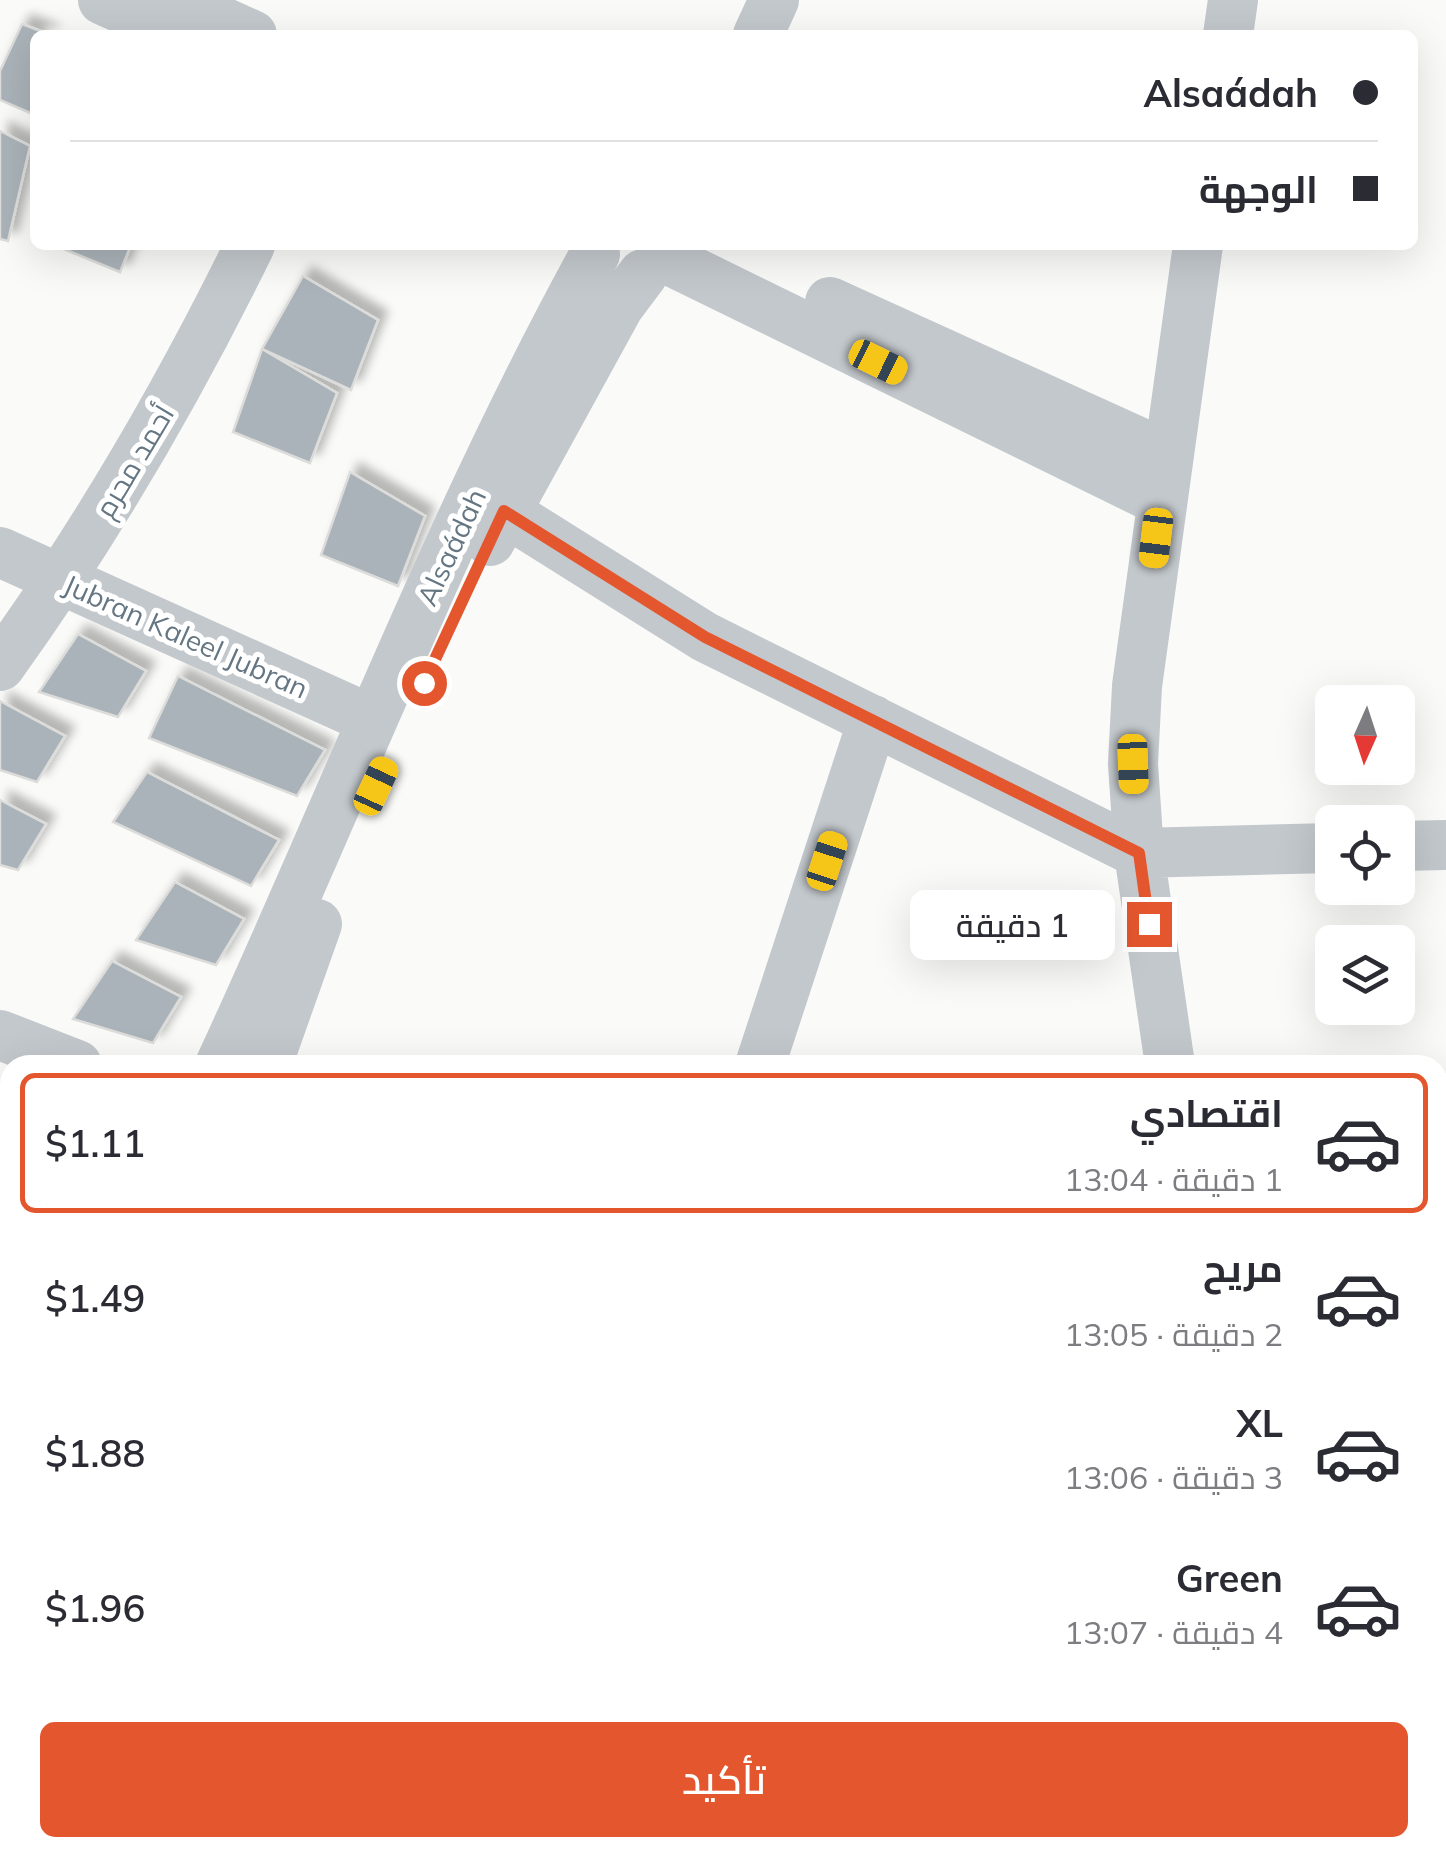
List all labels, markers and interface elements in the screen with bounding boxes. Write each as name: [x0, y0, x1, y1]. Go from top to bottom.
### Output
text: Alsaádah: [1143, 69, 1318, 117]
text: الوجهة: [1199, 165, 1318, 213]
car: [844, 335, 912, 389]
street label: أحمد محرم: [87, 398, 184, 525]
street label: Alsaádah: [409, 483, 493, 611]
car: [1137, 506, 1175, 570]
street label: Jubran Kaleel Jubran: [58, 566, 314, 706]
route start: [402, 661, 447, 706]
north arrow: [1315, 685, 1415, 785]
map controls: [1315, 685, 1415, 1025]
car: [1117, 733, 1149, 795]
car: [350, 752, 402, 820]
button: locate: [1315, 805, 1415, 905]
car: [803, 828, 851, 894]
callout: 1 دقيقة: [909, 889, 1114, 959]
route end: [1127, 902, 1172, 947]
text: 1 دقيقة: [956, 905, 1069, 945]
button: layers: [1315, 925, 1415, 1025]
text: اقتصادي: [1130, 1089, 1283, 1137]
icon: car: [1313, 1098, 1403, 1188]
text: $1.11: [45, 1119, 145, 1167]
text: 1 دقيقة · 13:04: [1064, 1159, 1283, 1199]
text: مريح: [1203, 1244, 1283, 1292]
icon: car: [1313, 1253, 1403, 1343]
text: $1.49: [45, 1274, 145, 1322]
text: 2 دقيقة · 13:05: [1064, 1314, 1283, 1354]
text: XL: [1236, 1399, 1283, 1447]
icon: car: [1313, 1408, 1403, 1498]
text: $1.88: [45, 1429, 145, 1477]
text: 3 دقيقة · 13:06: [1064, 1457, 1283, 1497]
text: Green: [1176, 1554, 1283, 1602]
icon: car: [1313, 1563, 1403, 1653]
text: $1.96: [45, 1584, 145, 1632]
text: 4 دقيقة · 13:07: [1064, 1612, 1283, 1652]
button: تأكيد: [40, 1722, 1408, 1837]

